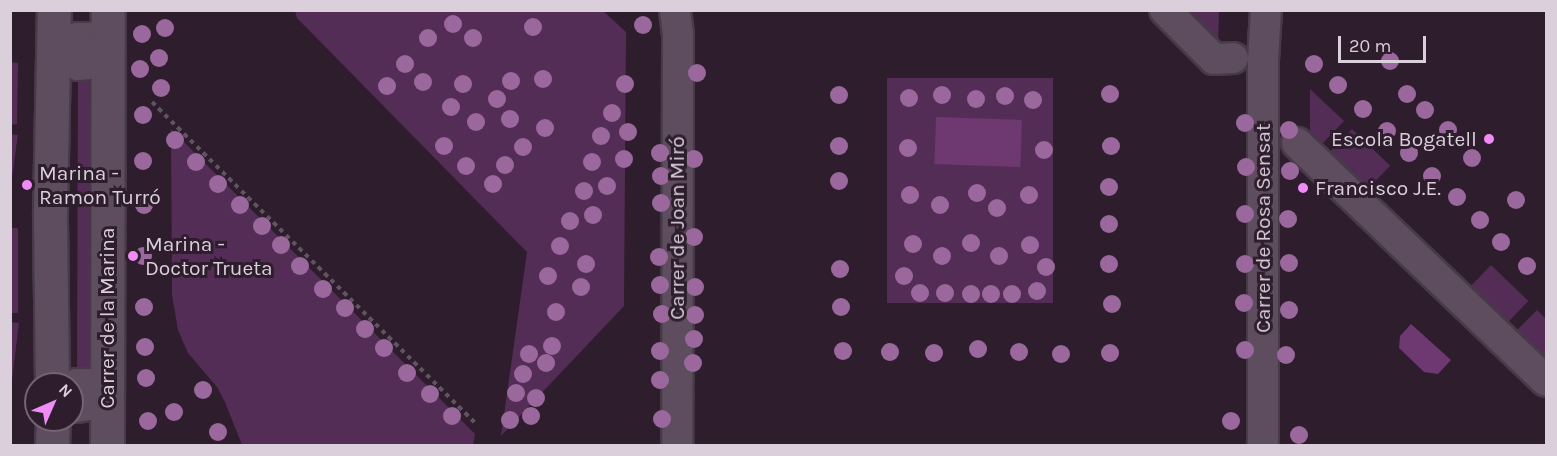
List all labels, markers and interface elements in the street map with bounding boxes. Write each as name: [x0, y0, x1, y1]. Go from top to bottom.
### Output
scale bar: [1341, 24, 1430, 62]
text: 20 m: [1349, 35, 1391, 57]
street label: Carrer de Rosa Sensat: [1250, 123, 1276, 333]
place label: Escola Bogatell: [1331, 126, 1477, 152]
marker: Escola Bogatell: [1482, 132, 1496, 146]
street label: Carrer de Joan Miró: [664, 136, 690, 320]
place label: Marina - Ramon Turró: [39, 160, 161, 210]
place label: Francisco J.E.: [1315, 175, 1441, 201]
marker: Marina - Ramon Turró: [20, 178, 34, 192]
marker: Francisco J.E.: [1296, 181, 1310, 195]
street label: Carrer de la Marina: [94, 227, 120, 409]
place label: Marina - Doctor Trueta: [145, 231, 273, 281]
marker: Marina - Doctor Trueta: [126, 249, 140, 263]
north arrow: [24, 372, 84, 432]
text: N: [55, 380, 76, 401]

